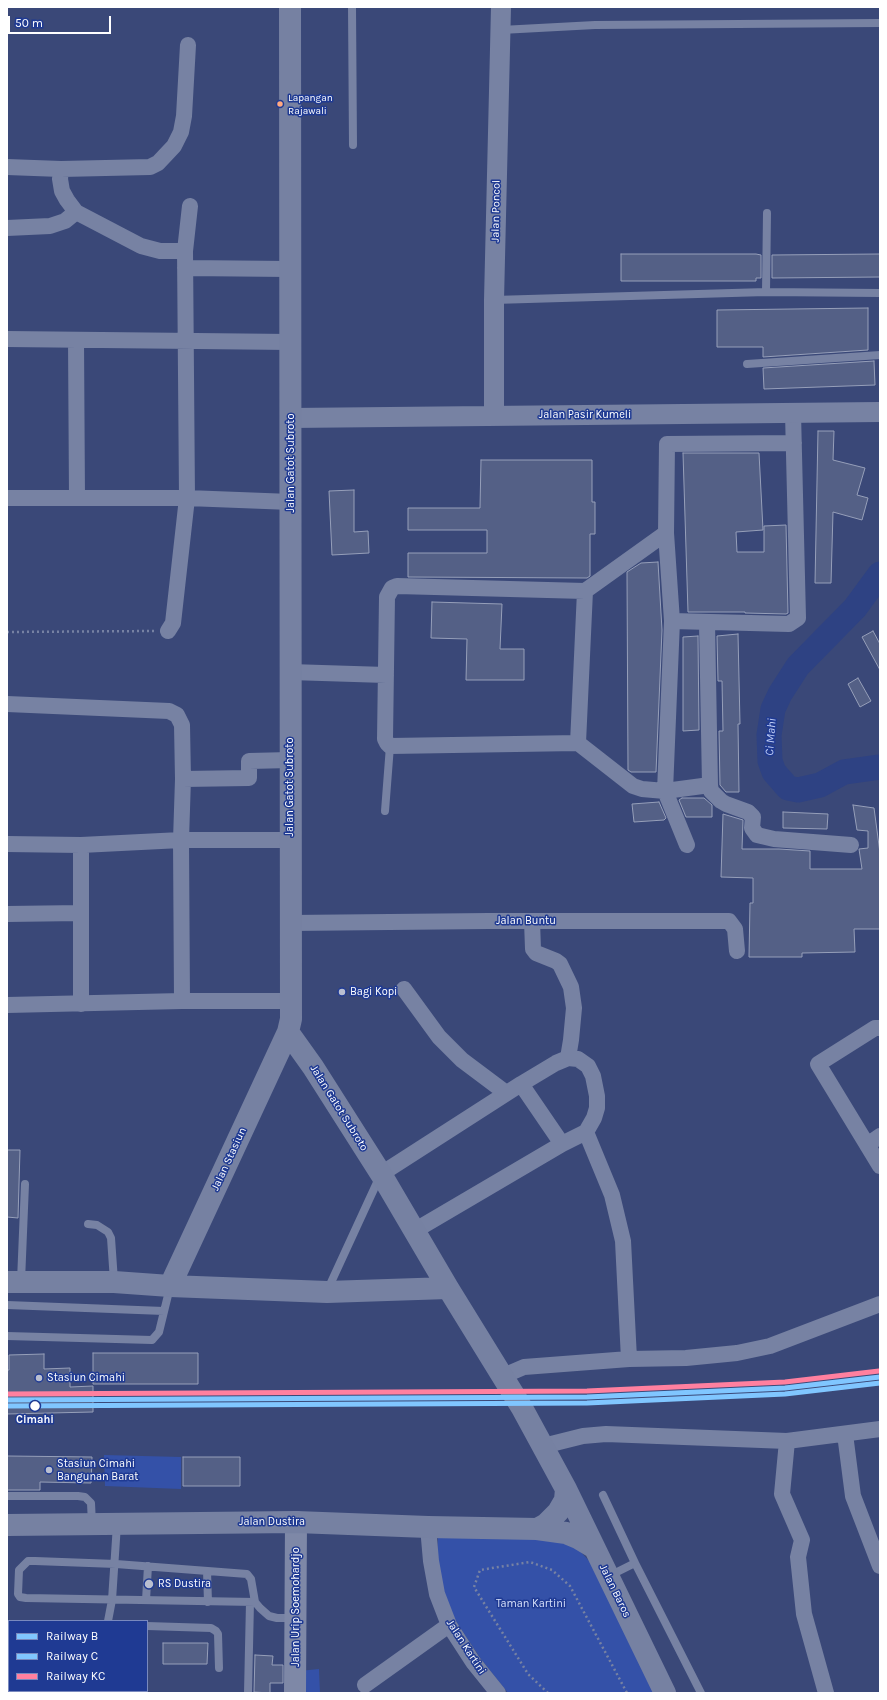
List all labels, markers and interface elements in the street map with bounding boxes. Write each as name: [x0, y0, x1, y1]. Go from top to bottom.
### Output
scale bar: [10, 8, 113, 34]
text: 50 m: [15, 16, 43, 30]
place label: Lapangan Rajawali: [288, 92, 333, 116]
marker: Lapangan Rajawali: [275, 99, 285, 109]
street label: Jalan Poncol: [489, 180, 503, 242]
street label: Jalan Pasir Kumeli: [539, 408, 631, 422]
street label: Jalan Gatot Subroto: [284, 414, 298, 512]
water label: Ci Mahi: [763, 718, 779, 756]
street label: Jalan Gatot Subroto: [283, 738, 297, 836]
street label: Jalan Buntu: [496, 914, 556, 928]
place label: Bagi Kopi: [350, 985, 397, 999]
marker: Bagi Kopi: [337, 987, 347, 997]
street label: Jalan Gatot Subroto: [307, 1063, 371, 1153]
street label: Jalan Stasiun: [209, 1125, 249, 1193]
place label: Stasiun Cimahi: [47, 1371, 125, 1385]
marker: Stasiun Cimahi: [34, 1373, 44, 1383]
marker: Cimahi: [28, 1399, 42, 1413]
place label: Cimahi: [16, 1413, 54, 1427]
place label: Stasiun Cimahi Bangunan Barat: [57, 1457, 138, 1483]
marker: Stasiun Cimahi Bangunan Barat: [44, 1465, 54, 1475]
street label: Jalan Dustira: [239, 1515, 305, 1529]
street label: Jalan Urip Soemohardjo: [289, 1547, 303, 1667]
street label: Jalan Baros: [596, 1562, 634, 1620]
place label: RS Dustira: [158, 1577, 211, 1591]
marker: RS Dustira: [143, 1578, 155, 1590]
park label: Taman Kartini: [496, 1597, 566, 1611]
street label: Jalan Kartini: [443, 1617, 489, 1677]
legend: [8, 1620, 148, 1692]
text: Railway B: [46, 1629, 98, 1643]
text: Railway C: [46, 1649, 98, 1663]
text: Railway KC: [46, 1669, 105, 1683]

